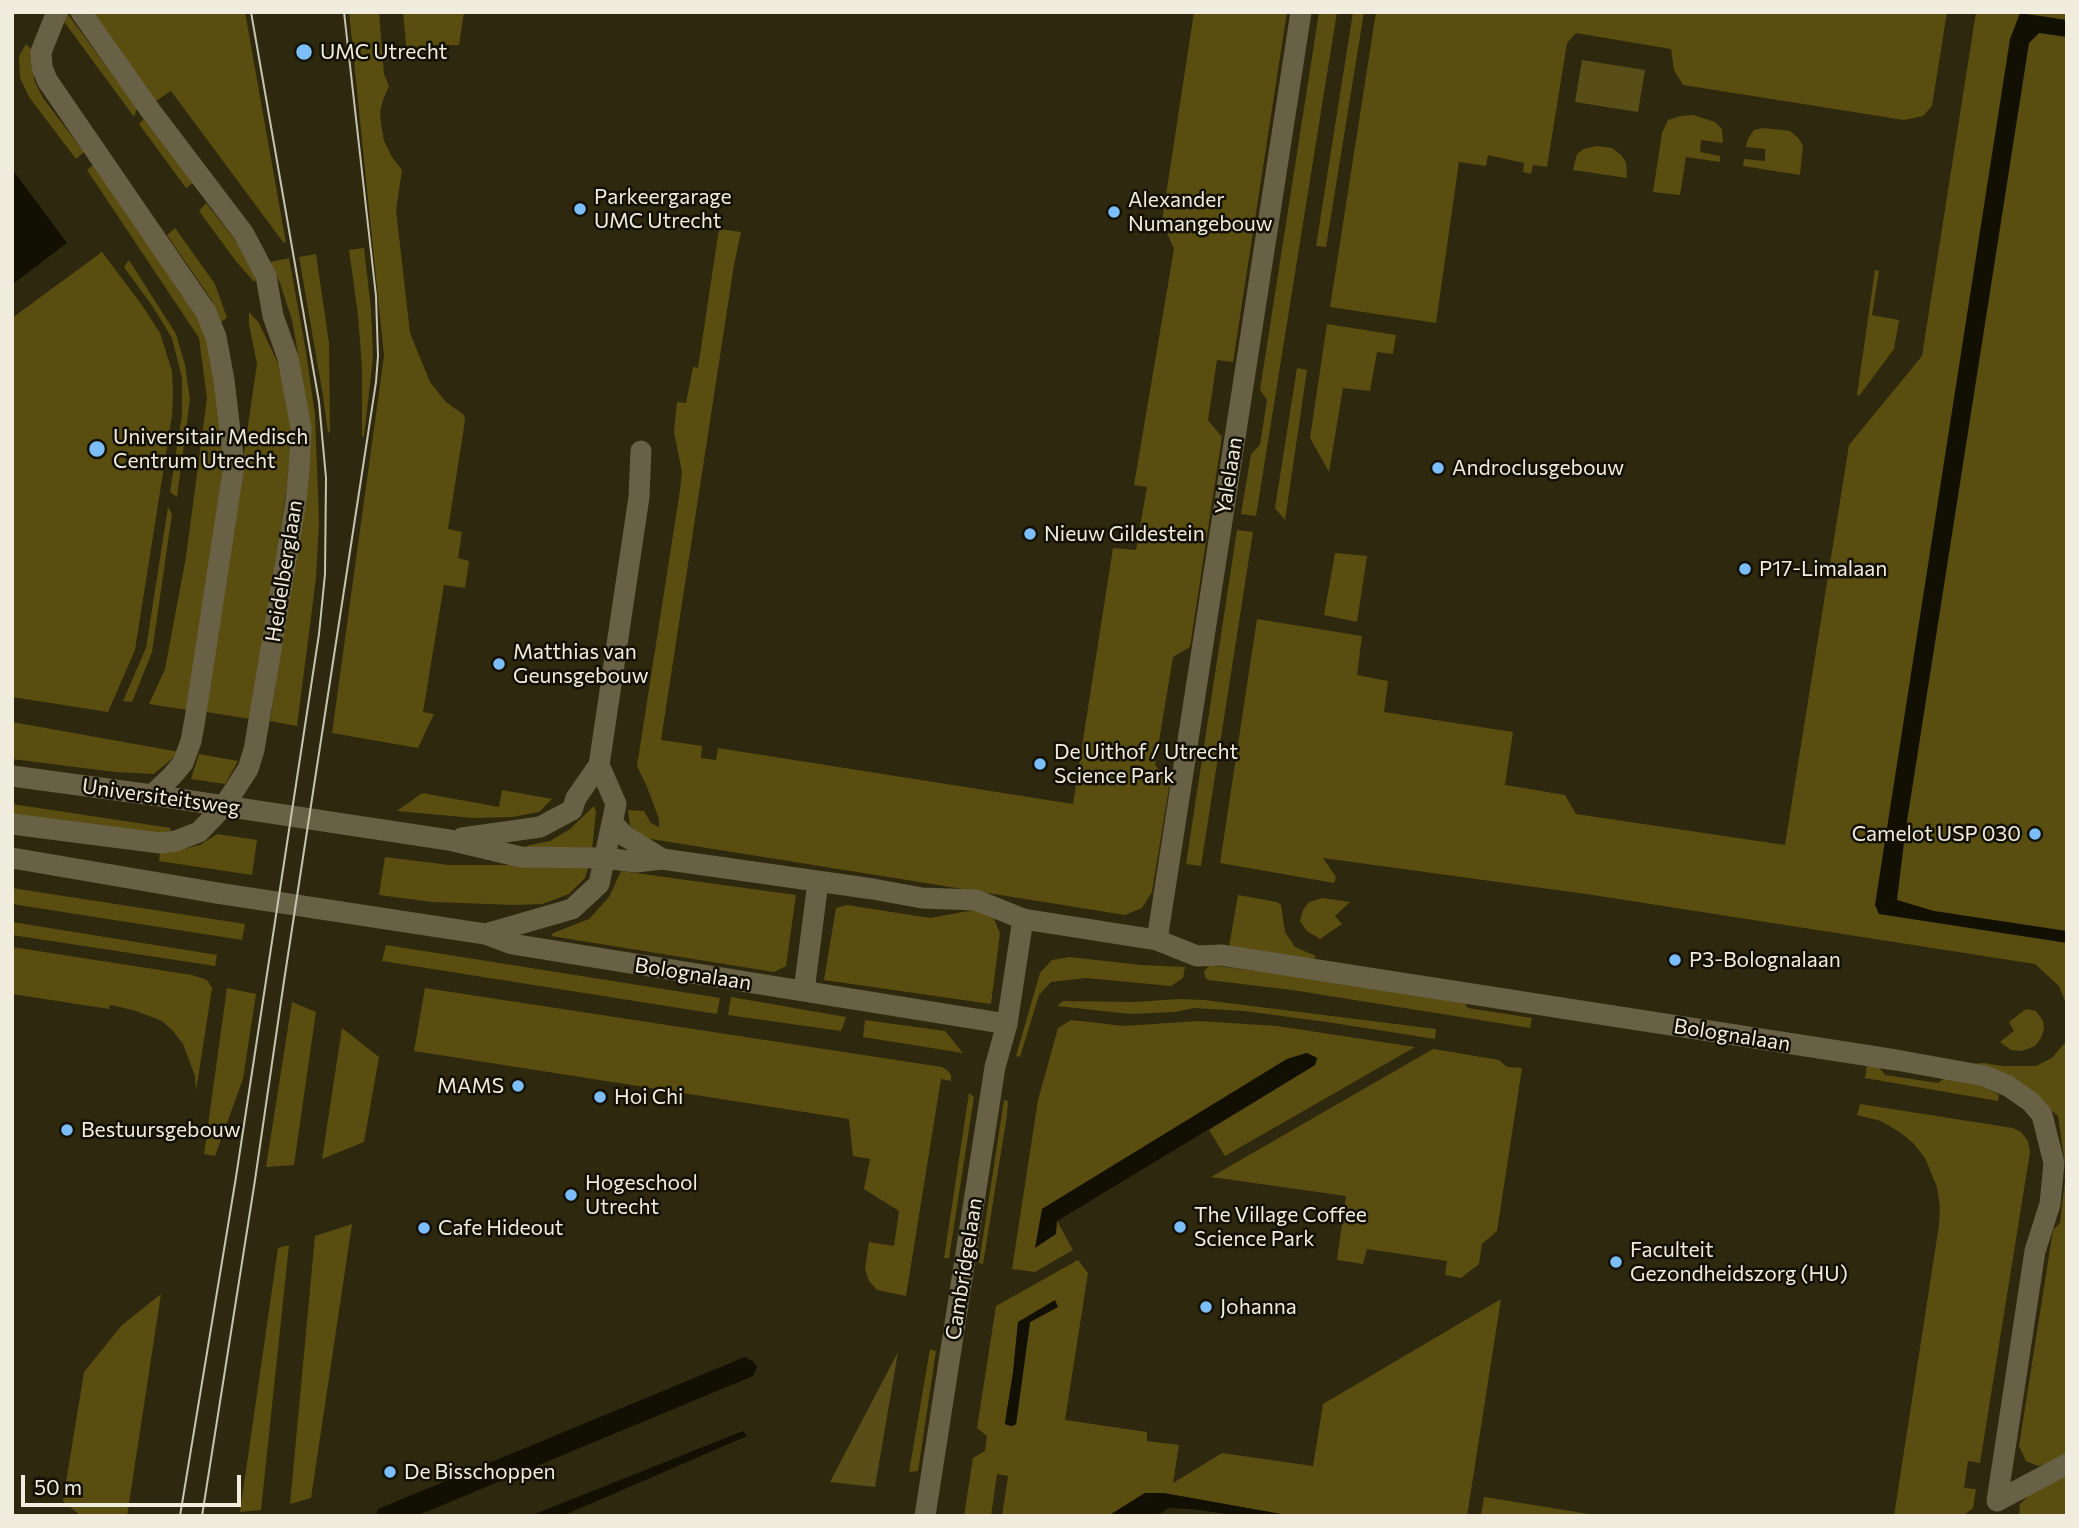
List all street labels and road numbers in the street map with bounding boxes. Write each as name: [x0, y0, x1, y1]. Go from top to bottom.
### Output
street label: Yalelaan: [1210, 435, 1248, 517]
street label: Heidelberglaan: [260, 498, 308, 644]
street label: Universiteitsweg: [81, 773, 241, 821]
street label: Bolognalaan: [633, 952, 753, 996]
street label: Bolognalaan: [1672, 1013, 1792, 1057]
street label: Cambridgelaan: [940, 1196, 988, 1342]

